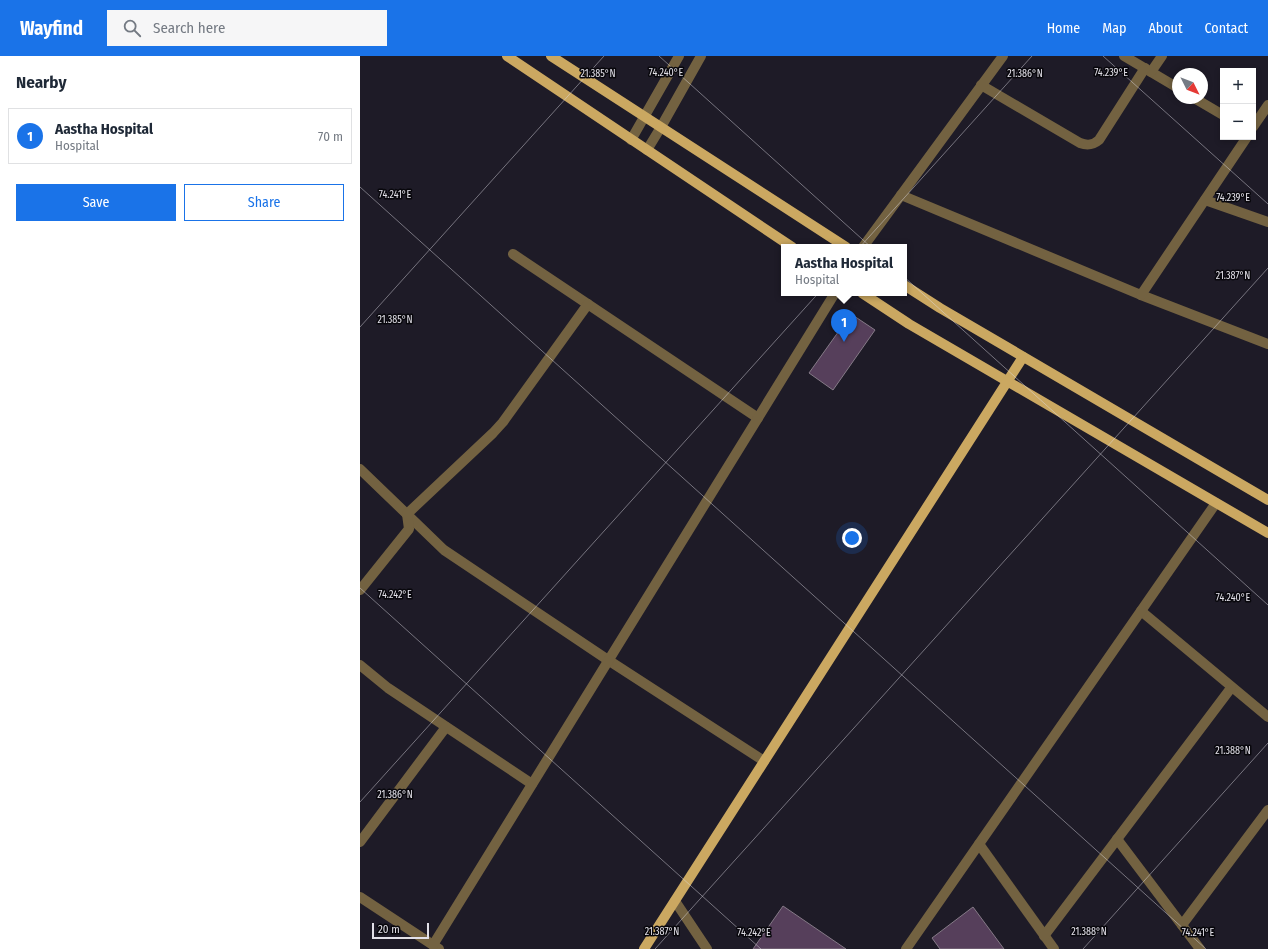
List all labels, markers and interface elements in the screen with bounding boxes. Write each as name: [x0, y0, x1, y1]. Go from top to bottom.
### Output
search box: [107, 10, 387, 46]
text: Wayfind: [20, 17, 83, 40]
icon: search: [121, 17, 143, 39]
text: Search here: [153, 19, 225, 37]
text: Home: [1047, 20, 1080, 37]
text: Map: [1102, 20, 1126, 37]
text: About: [1148, 20, 1183, 37]
text: Contact: [1205, 20, 1248, 37]
text: 74.240°E: [649, 67, 683, 79]
text: 74.239°E: [1094, 67, 1128, 79]
text: 21.385°N: [580, 68, 616, 80]
text: 21.386°N: [1007, 68, 1043, 80]
north arrow: [1172, 68, 1208, 104]
map controls: [1220, 68, 1256, 140]
button: +: [1220, 68, 1256, 104]
text: Nearby: [16, 72, 67, 93]
button: −: [1220, 104, 1256, 140]
text: Aastha Hospital: [55, 120, 153, 138]
text: 1: [27, 129, 33, 144]
text: 70 m: [318, 129, 343, 144]
text: Hospital: [55, 138, 99, 153]
button: Save: [16, 184, 176, 221]
button: Share: [184, 184, 344, 221]
text: 74.241°E: [379, 189, 412, 201]
text: 74.239°E: [1216, 192, 1250, 204]
popup: [781, 244, 907, 296]
text: Aastha Hospital: [795, 254, 893, 272]
text: 21.387°N: [1216, 270, 1250, 282]
text: Hospital: [795, 272, 839, 287]
pin: 1: [831, 309, 857, 342]
text: 21.385°N: [377, 314, 413, 326]
your location: [842, 528, 862, 548]
text: 74.242°E: [378, 589, 412, 601]
text: 74.240°E: [1216, 592, 1250, 604]
text: 21.388°N: [1215, 745, 1251, 757]
text: 21.386°N: [377, 789, 413, 801]
scale bar: [372, 921, 429, 940]
text: 20 m: [378, 923, 400, 936]
text: 21.387°N: [645, 926, 679, 938]
text: 21.388°N: [1071, 926, 1107, 938]
text: 74.242°E: [737, 927, 771, 939]
text: 74.241°E: [1182, 927, 1215, 939]

